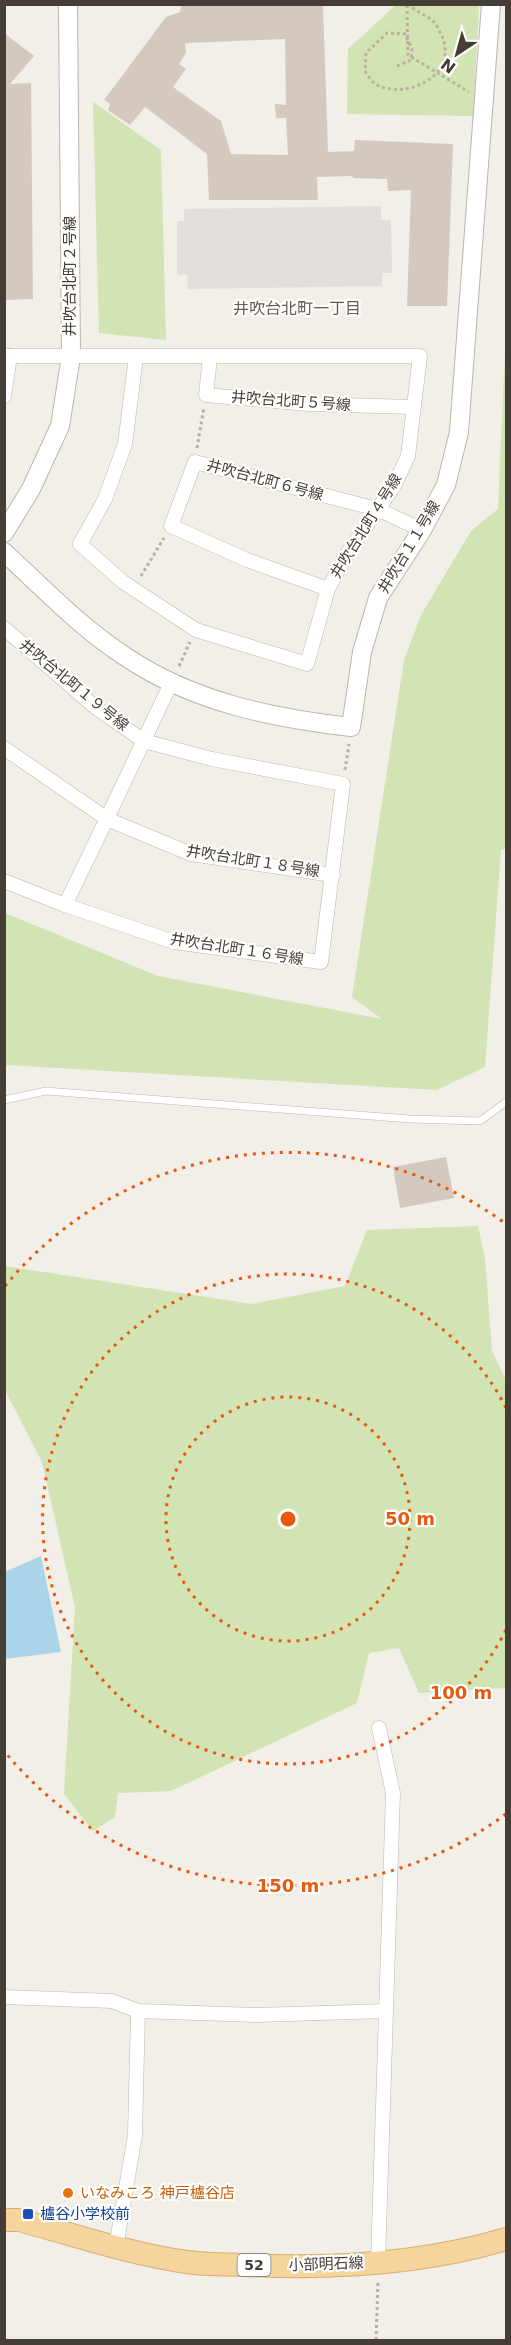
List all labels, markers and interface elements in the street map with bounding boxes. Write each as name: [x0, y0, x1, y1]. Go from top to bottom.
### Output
north arrow: [427, 24, 487, 84]
text: N: [437, 54, 459, 77]
street label: 井吹台北町２号線: [61, 216, 79, 336]
district label: 井吹台北町一丁目: [233, 299, 361, 318]
street label: 井吹台北町５号線: [231, 388, 351, 414]
street label: 井吹台北町６号線: [205, 456, 325, 504]
street label: 井吹台北町４号線: [327, 470, 405, 582]
street label: 井吹台１１号線: [374, 497, 444, 597]
street label: 井吹台北町１９号線: [16, 636, 132, 734]
street label: 井吹台北町１８号線: [185, 842, 321, 880]
street label: 井吹台北町１６号線: [169, 930, 305, 968]
text: 50 m: [385, 1508, 435, 1529]
centre of rings: [278, 1509, 298, 1529]
text: 100 m: [430, 1682, 492, 1703]
text: 150 m: [257, 1875, 319, 1896]
place label: いなみころ 神戸櫨谷店: [80, 2184, 235, 2202]
marker: いなみころ 神戸櫨谷店: [61, 2186, 75, 2200]
place label: 櫨谷小学校前: [40, 2205, 130, 2223]
marker: 櫨谷小学校前: [21, 2207, 35, 2221]
road number: 52: [238, 2254, 270, 2276]
street label: 小部明石線: [288, 2254, 364, 2274]

